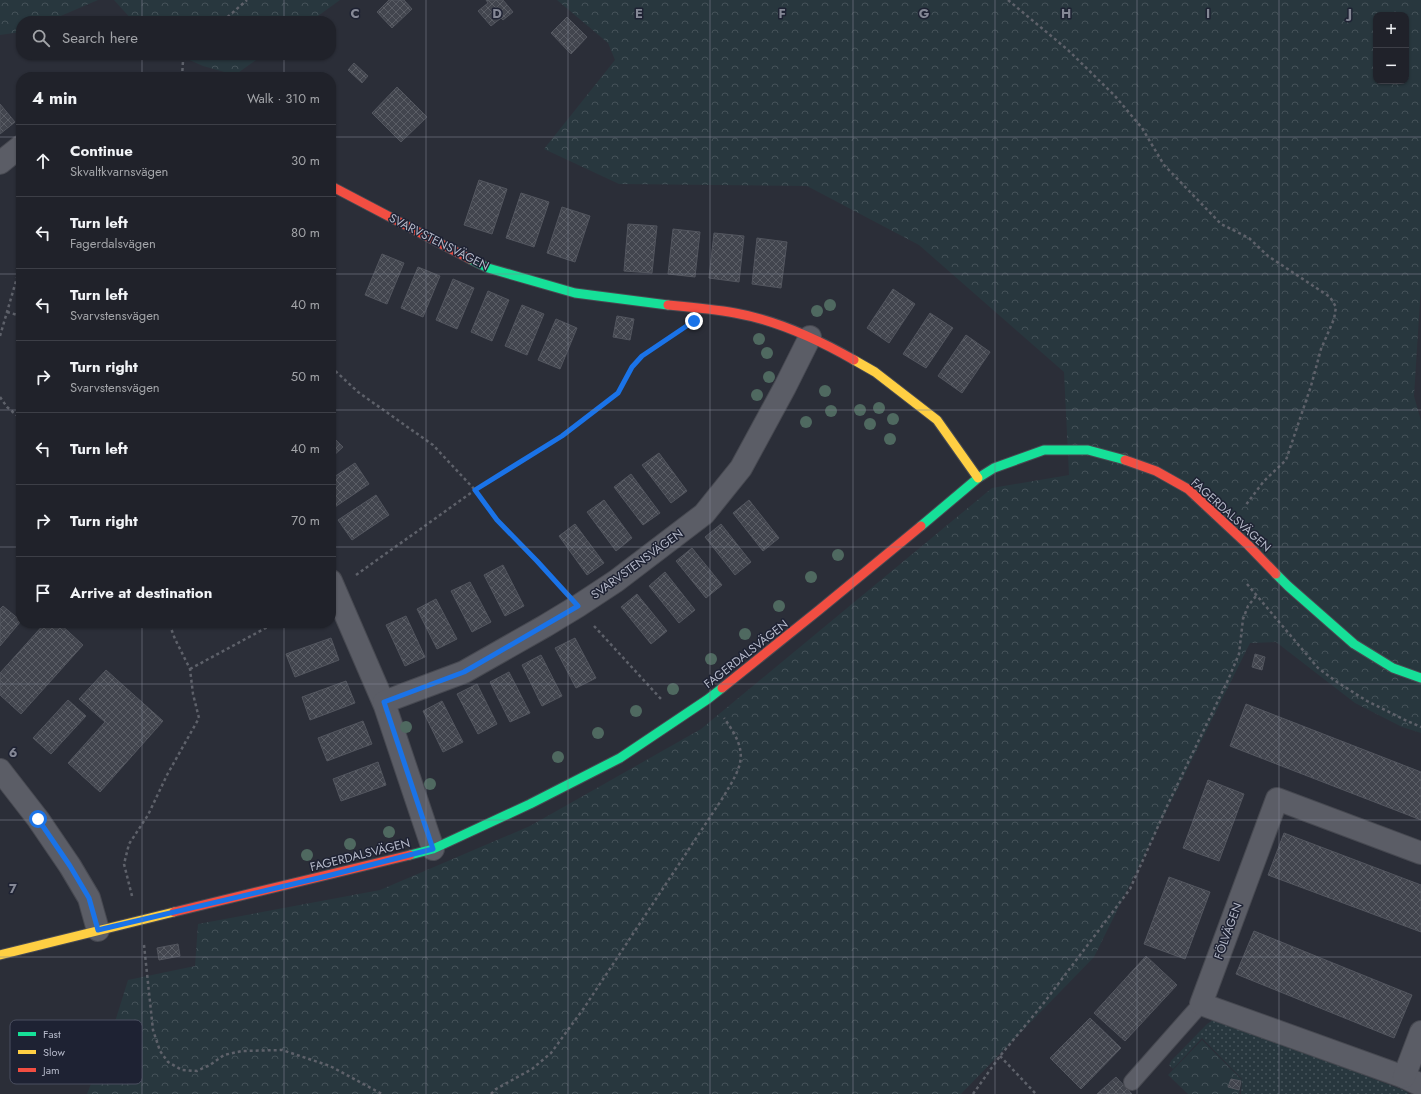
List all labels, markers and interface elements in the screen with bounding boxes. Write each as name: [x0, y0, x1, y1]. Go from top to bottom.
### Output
text: C: [350, 4, 360, 23]
text: D: [492, 4, 502, 23]
text: E: [635, 4, 643, 23]
text: F: [778, 4, 786, 23]
text: G: [919, 4, 930, 23]
text: H: [1061, 4, 1071, 23]
text: I: [1206, 4, 1210, 23]
text: J: [1345, 4, 1352, 23]
map controls: [1373, 12, 1409, 84]
button: +: [1373, 12, 1409, 48]
search box: [16, 16, 336, 60]
icon: search: [30, 27, 52, 49]
text: Search here: [62, 27, 138, 49]
button: −: [1373, 48, 1409, 84]
text: 4 min: [32, 86, 77, 110]
text: Walk · 310 m: [247, 89, 320, 108]
text: Continue: [70, 140, 133, 162]
icon: ahead: [32, 150, 54, 172]
text: 30 m: [291, 151, 320, 170]
text: Skvaltkvarnsvägen: [70, 162, 168, 181]
street label: SVARVSTENSVÄGEN: [386, 209, 492, 275]
text: Turn left: [70, 212, 128, 234]
icon: left: [32, 222, 54, 244]
text: 80 m: [291, 223, 320, 242]
text: Fagerdalsvägen: [70, 234, 156, 253]
text: Turn left: [70, 284, 128, 306]
icon: left: [32, 294, 54, 316]
text: 40 m: [291, 295, 320, 314]
text: Svarvstensvägen: [70, 306, 160, 325]
route end: [685, 312, 703, 330]
text: Turn right: [70, 356, 138, 378]
icon: right: [32, 366, 54, 388]
text: 50 m: [291, 367, 320, 386]
text: Svarvstensvägen: [70, 378, 160, 397]
icon: left: [32, 438, 54, 460]
text: Turn left: [70, 438, 128, 460]
text: 40 m: [291, 439, 320, 458]
street label: FAGERDALSVÄGEN: [1187, 474, 1275, 556]
icon: right: [32, 510, 54, 532]
text: Turn right: [70, 510, 138, 532]
text: 70 m: [291, 511, 320, 530]
street label: SVARVSTENSVÄGEN: [587, 524, 687, 604]
icon: arrive: [32, 582, 54, 604]
text: Arrive at destination: [70, 582, 212, 604]
street label: FAGERDALSVÄGEN: [700, 615, 792, 693]
text: 6: [9, 743, 18, 762]
route start: [29, 810, 47, 828]
street label: FAGERDALSVÄGEN: [308, 834, 412, 876]
text: 7: [9, 879, 17, 898]
street label: FÖLVÄGEN: [1209, 900, 1247, 962]
legend: [10, 1020, 142, 1084]
text: Fast: [43, 1026, 61, 1042]
text: Slow: [43, 1044, 65, 1060]
text: Jam: [41, 1062, 60, 1078]

